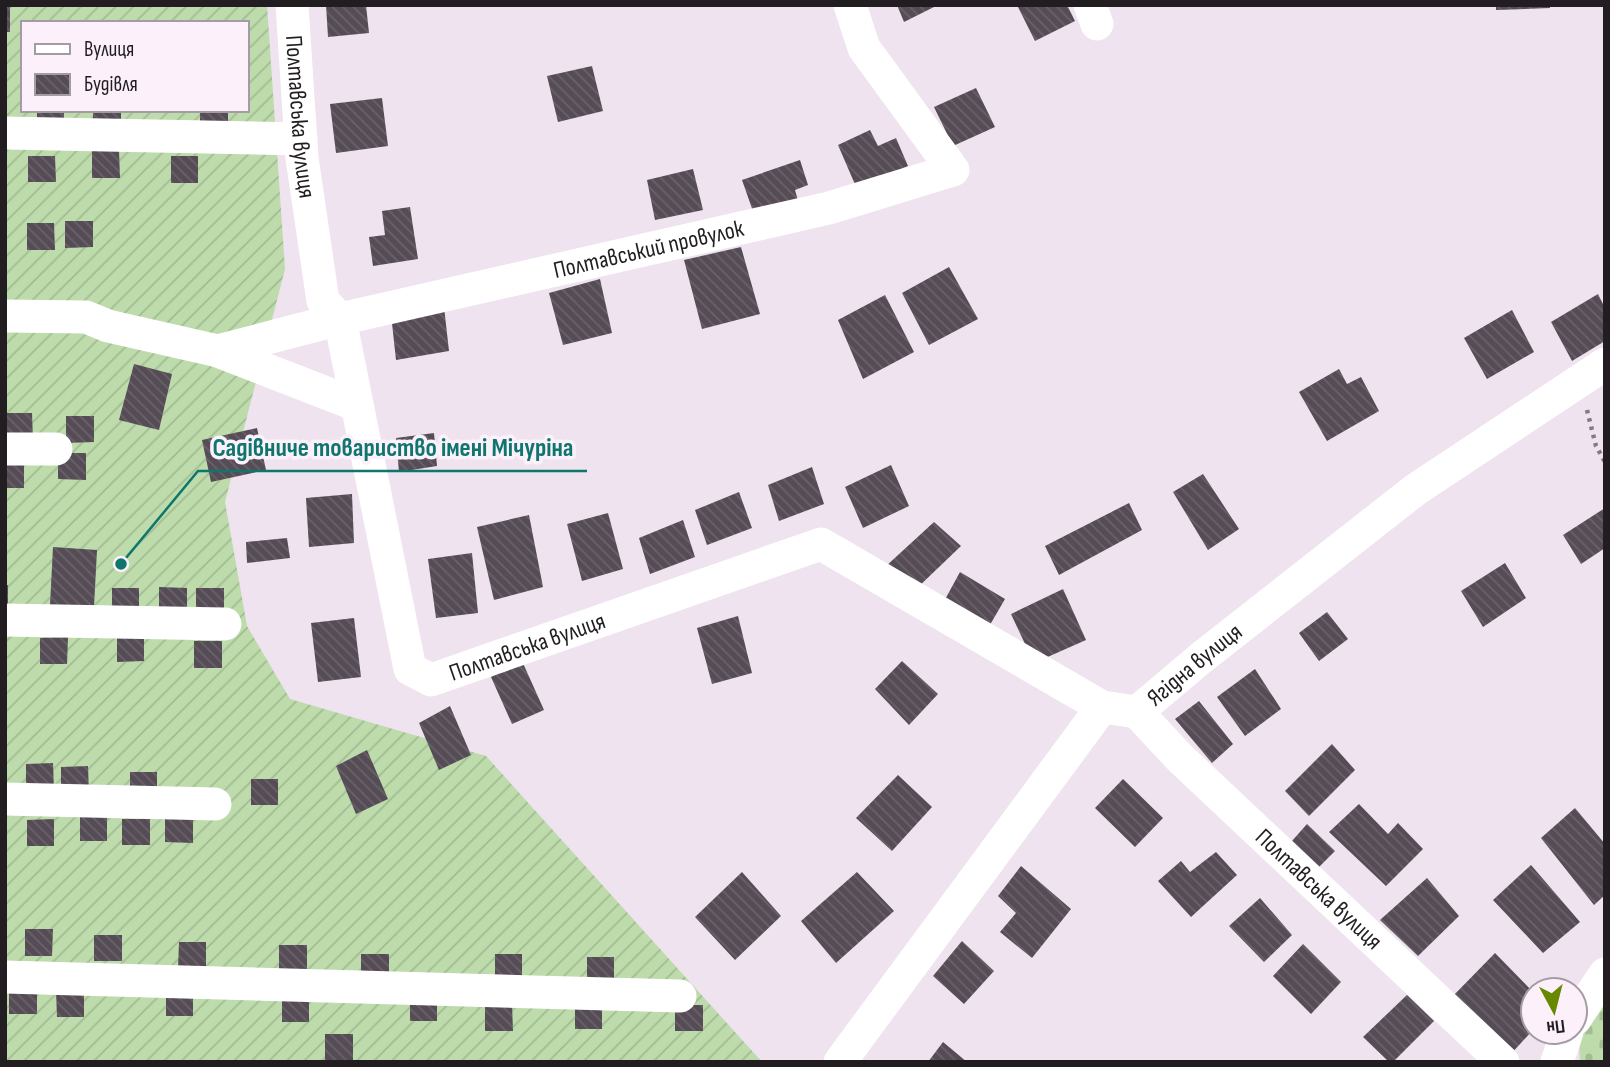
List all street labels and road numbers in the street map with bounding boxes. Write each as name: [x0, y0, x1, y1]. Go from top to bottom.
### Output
street label: Полтавська вулиця: [280, 34, 322, 200]
street label: Полтавський провулок: [551, 213, 747, 285]
street label: Полтавська вулиця: [445, 606, 609, 687]
street label: Ягідна вулиця: [1141, 617, 1248, 712]
street label: Полтавська вулиця: [1250, 822, 1389, 956]

